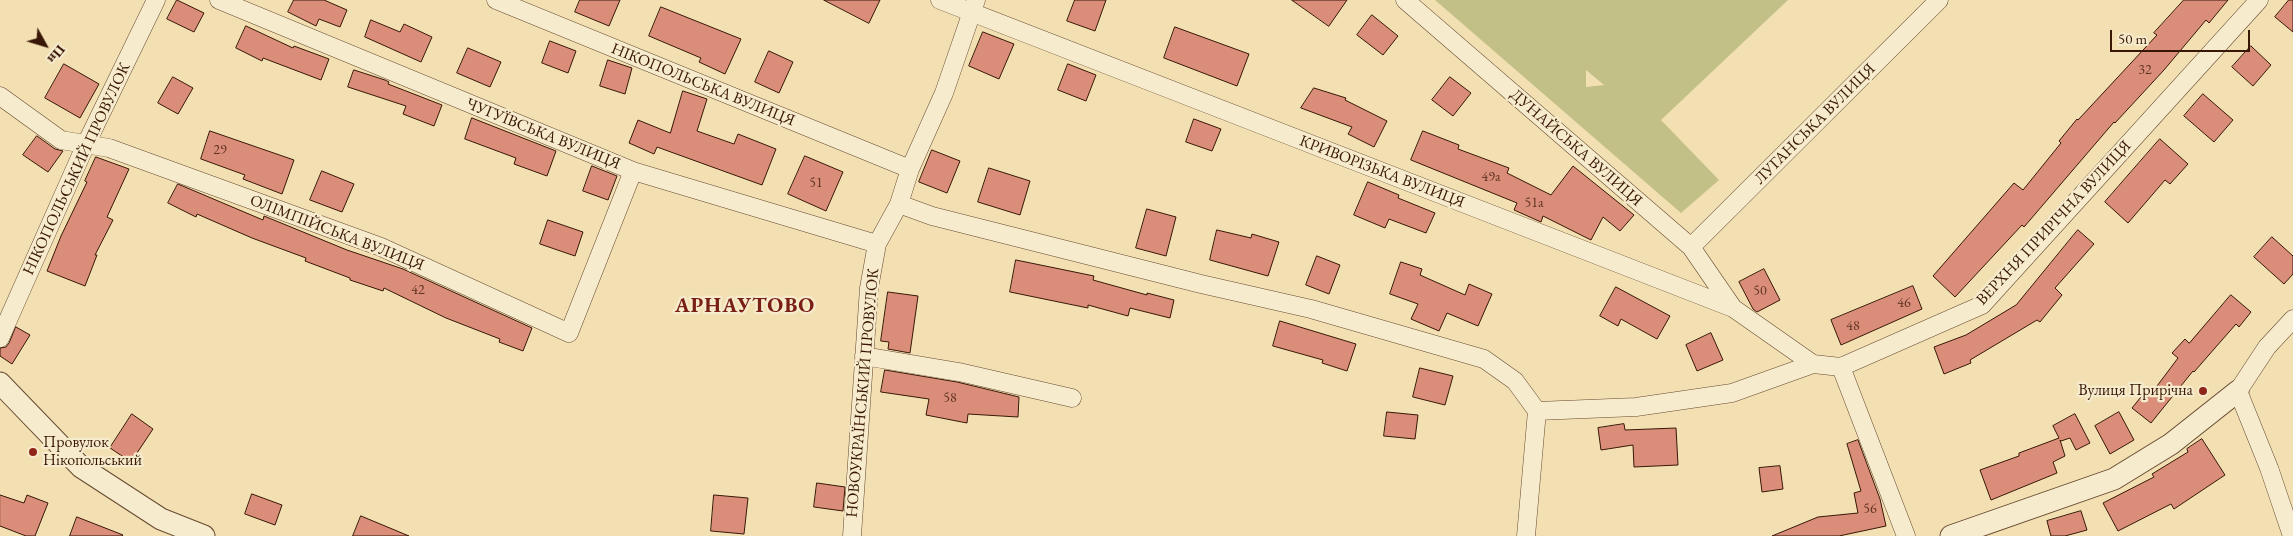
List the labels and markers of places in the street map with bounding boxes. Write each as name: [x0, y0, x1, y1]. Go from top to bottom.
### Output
place label: Вулиця Прирічна: [2078, 381, 2193, 401]
marker: Вулиця Прирічна: [2197, 385, 2209, 397]
place label: Провулок Нікопольський: [43, 433, 142, 471]
marker: Провулок Нікопольський: [27, 446, 39, 458]

